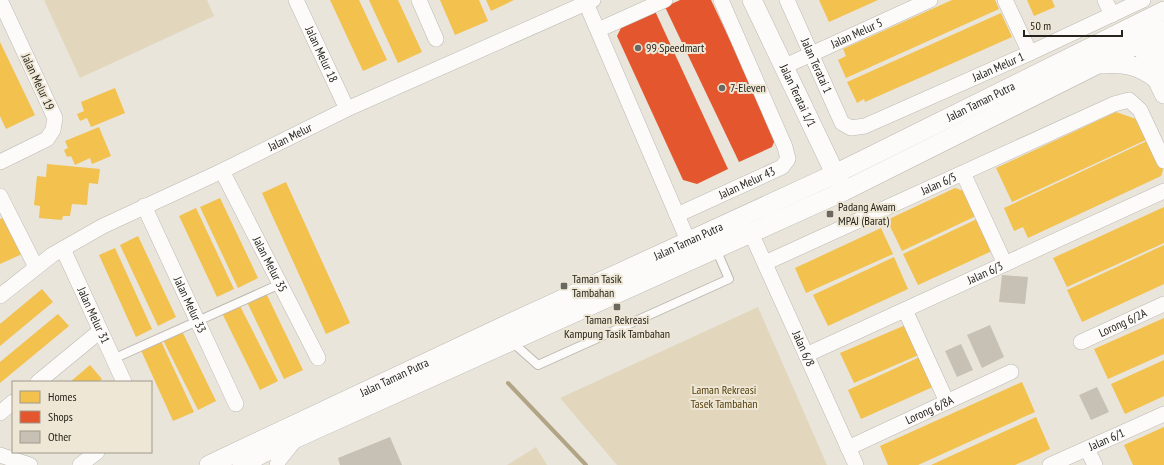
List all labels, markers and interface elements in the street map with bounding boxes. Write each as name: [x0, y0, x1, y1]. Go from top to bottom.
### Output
scale bar: [1024, 12, 1122, 38]
street label: Jalan Melur 5: [827, 15, 885, 52]
text: 50 m: [1030, 18, 1051, 33]
street label: Jalan Melur 18: [302, 23, 341, 85]
street label: Jalan Teratai 1: [798, 35, 836, 95]
place label: 99 Speedmart: [646, 40, 705, 55]
marker: 99 Speedmart: [633, 43, 643, 53]
street label: Jalan Melur 1: [969, 49, 1026, 85]
street label: Jalan Melur 19: [18, 50, 58, 112]
street label: Jalan Teratai 1/1: [776, 61, 820, 129]
street label: Jalan Taman Putra: [943, 78, 1017, 125]
place label: 7-Eleven: [730, 80, 766, 95]
marker: 7-Eleven: [717, 83, 727, 93]
street label: Jalan Melur: [265, 119, 315, 154]
street label: Jalan Melur 43: [715, 163, 777, 202]
street label: Jalan 6/5: [918, 169, 959, 198]
place label: Padang Awam MPAJ (Barat): [838, 199, 896, 228]
marker: Padang Awam MPAJ (Barat): [825, 209, 835, 219]
street label: Jalan Taman Putra: [650, 218, 725, 264]
street label: Jalan Melur 35: [249, 233, 291, 294]
street label: Jalan 6/3: [964, 258, 1005, 288]
place label: Taman Tasik Tambahan: [572, 271, 622, 300]
street label: Jalan Melur 33: [170, 273, 210, 335]
marker: Taman Tasik Tambahan: [559, 281, 569, 291]
street label: Jalan Melur 31: [74, 284, 113, 346]
marker: Taman Rekreasi Kampung Tasik Tambahan: [612, 302, 622, 312]
street label: Lorong 6/2A: [1096, 305, 1149, 340]
place label: Taman Rekreasi Kampung Tasik Tambahan: [564, 312, 670, 341]
street label: Jalan 6/8: [789, 327, 818, 369]
street label: Jalan Taman Putra: [357, 354, 431, 400]
legend: [12, 381, 152, 453]
park label: Laman Rekreasi Tasek Tambahan: [690, 382, 758, 411]
text: Homes: [48, 389, 76, 404]
street label: Lorong 6/8A: [903, 392, 956, 427]
text: Shops: [48, 409, 73, 424]
street label: Jalan 6/1: [1085, 425, 1127, 454]
text: Other: [48, 429, 72, 444]

